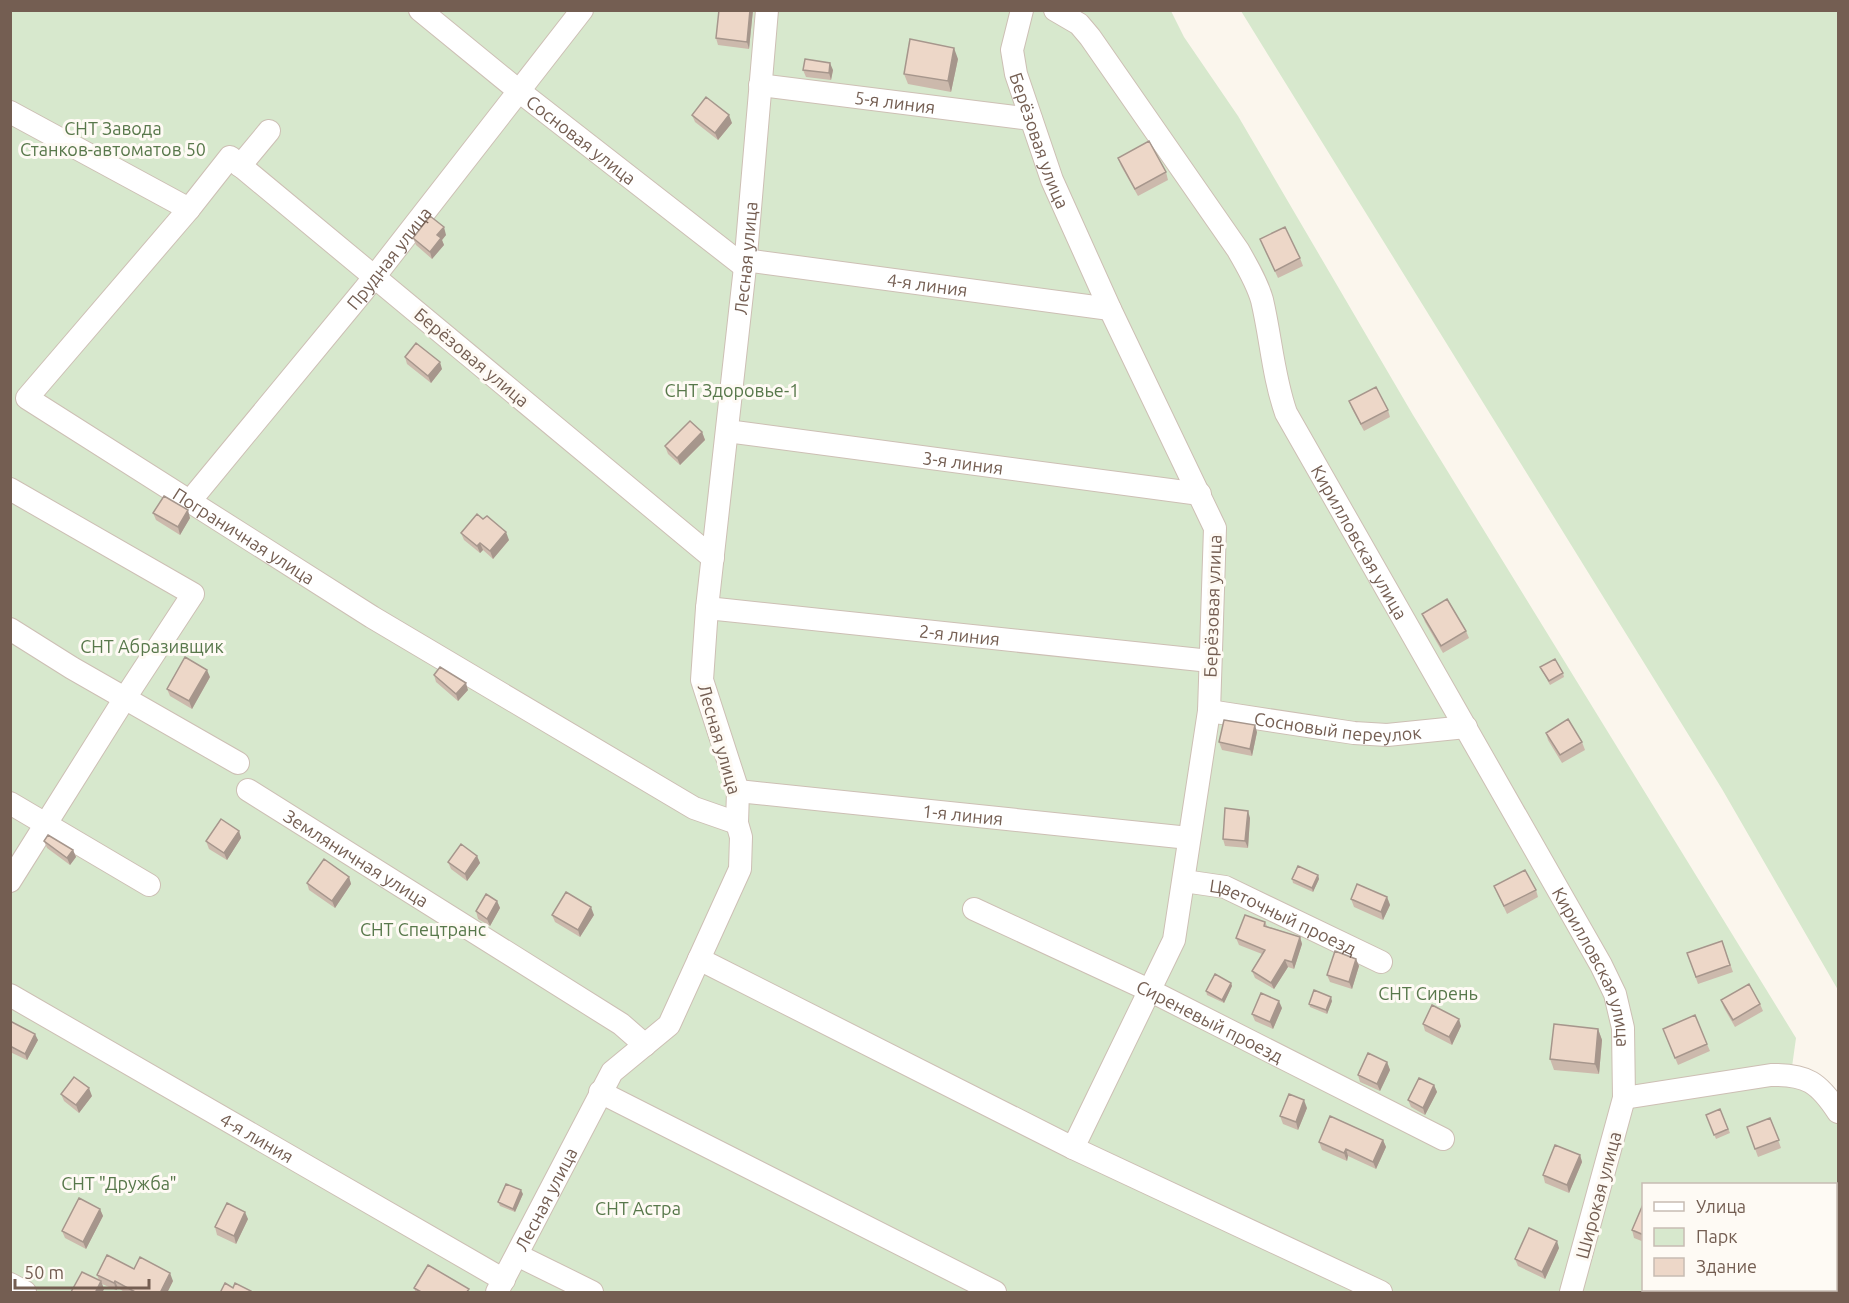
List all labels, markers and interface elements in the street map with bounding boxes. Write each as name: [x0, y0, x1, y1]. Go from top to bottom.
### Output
street label: Берёзовая улица: [1006, 70, 1073, 211]
street label: 5-я линия: [853, 87, 936, 117]
street label: Сосновая улица: [523, 91, 640, 188]
park label: СНТ Завода Станков-автоматов 50: [20, 118, 206, 159]
street label: Лесная улица: [730, 201, 761, 316]
street label: Прудная улица: [342, 203, 435, 313]
street label: 4-я линия: [886, 269, 969, 300]
street label: Берёзовая улица: [411, 303, 533, 411]
park label: СНТ Здоровье-1: [665, 380, 799, 400]
street label: 3-я линия: [921, 447, 1005, 478]
street label: Кирилловская улица: [1308, 461, 1412, 623]
street label: Пограничная улица: [170, 484, 318, 588]
street label: Берёзовая улица: [1200, 534, 1224, 678]
street label: 2-я линия: [918, 620, 1001, 649]
park label: СНТ Абразивщик: [80, 636, 224, 656]
street label: Лесная улица: [695, 682, 745, 796]
street label: Сосновый переулок: [1253, 708, 1422, 745]
street label: 1-я линия: [921, 800, 1004, 829]
street label: Земляничная улица: [280, 805, 432, 911]
street label: Цветочный проезд: [1208, 875, 1360, 959]
street label: Кирилловская улица: [1549, 883, 1633, 1047]
park label: СНТ Спецтранс: [360, 919, 486, 939]
street label: Сиреневый проезд: [1133, 976, 1287, 1066]
park label: СНТ Сирень: [1378, 983, 1478, 1003]
street label: 4-я линия: [217, 1108, 297, 1166]
street label: Широкая улица: [1571, 1129, 1625, 1261]
street label: Лесная улица: [510, 1144, 581, 1254]
park label: СНТ "Дружба": [61, 1173, 177, 1193]
legend: [1642, 1183, 1837, 1291]
text: Улица: [1696, 1196, 1746, 1216]
park label: СНТ Астра: [595, 1198, 681, 1218]
text: Парк: [1696, 1226, 1737, 1246]
scale bar: [15, 1252, 148, 1290]
text: Здание: [1696, 1256, 1757, 1276]
text: 50 m: [24, 1262, 64, 1282]

